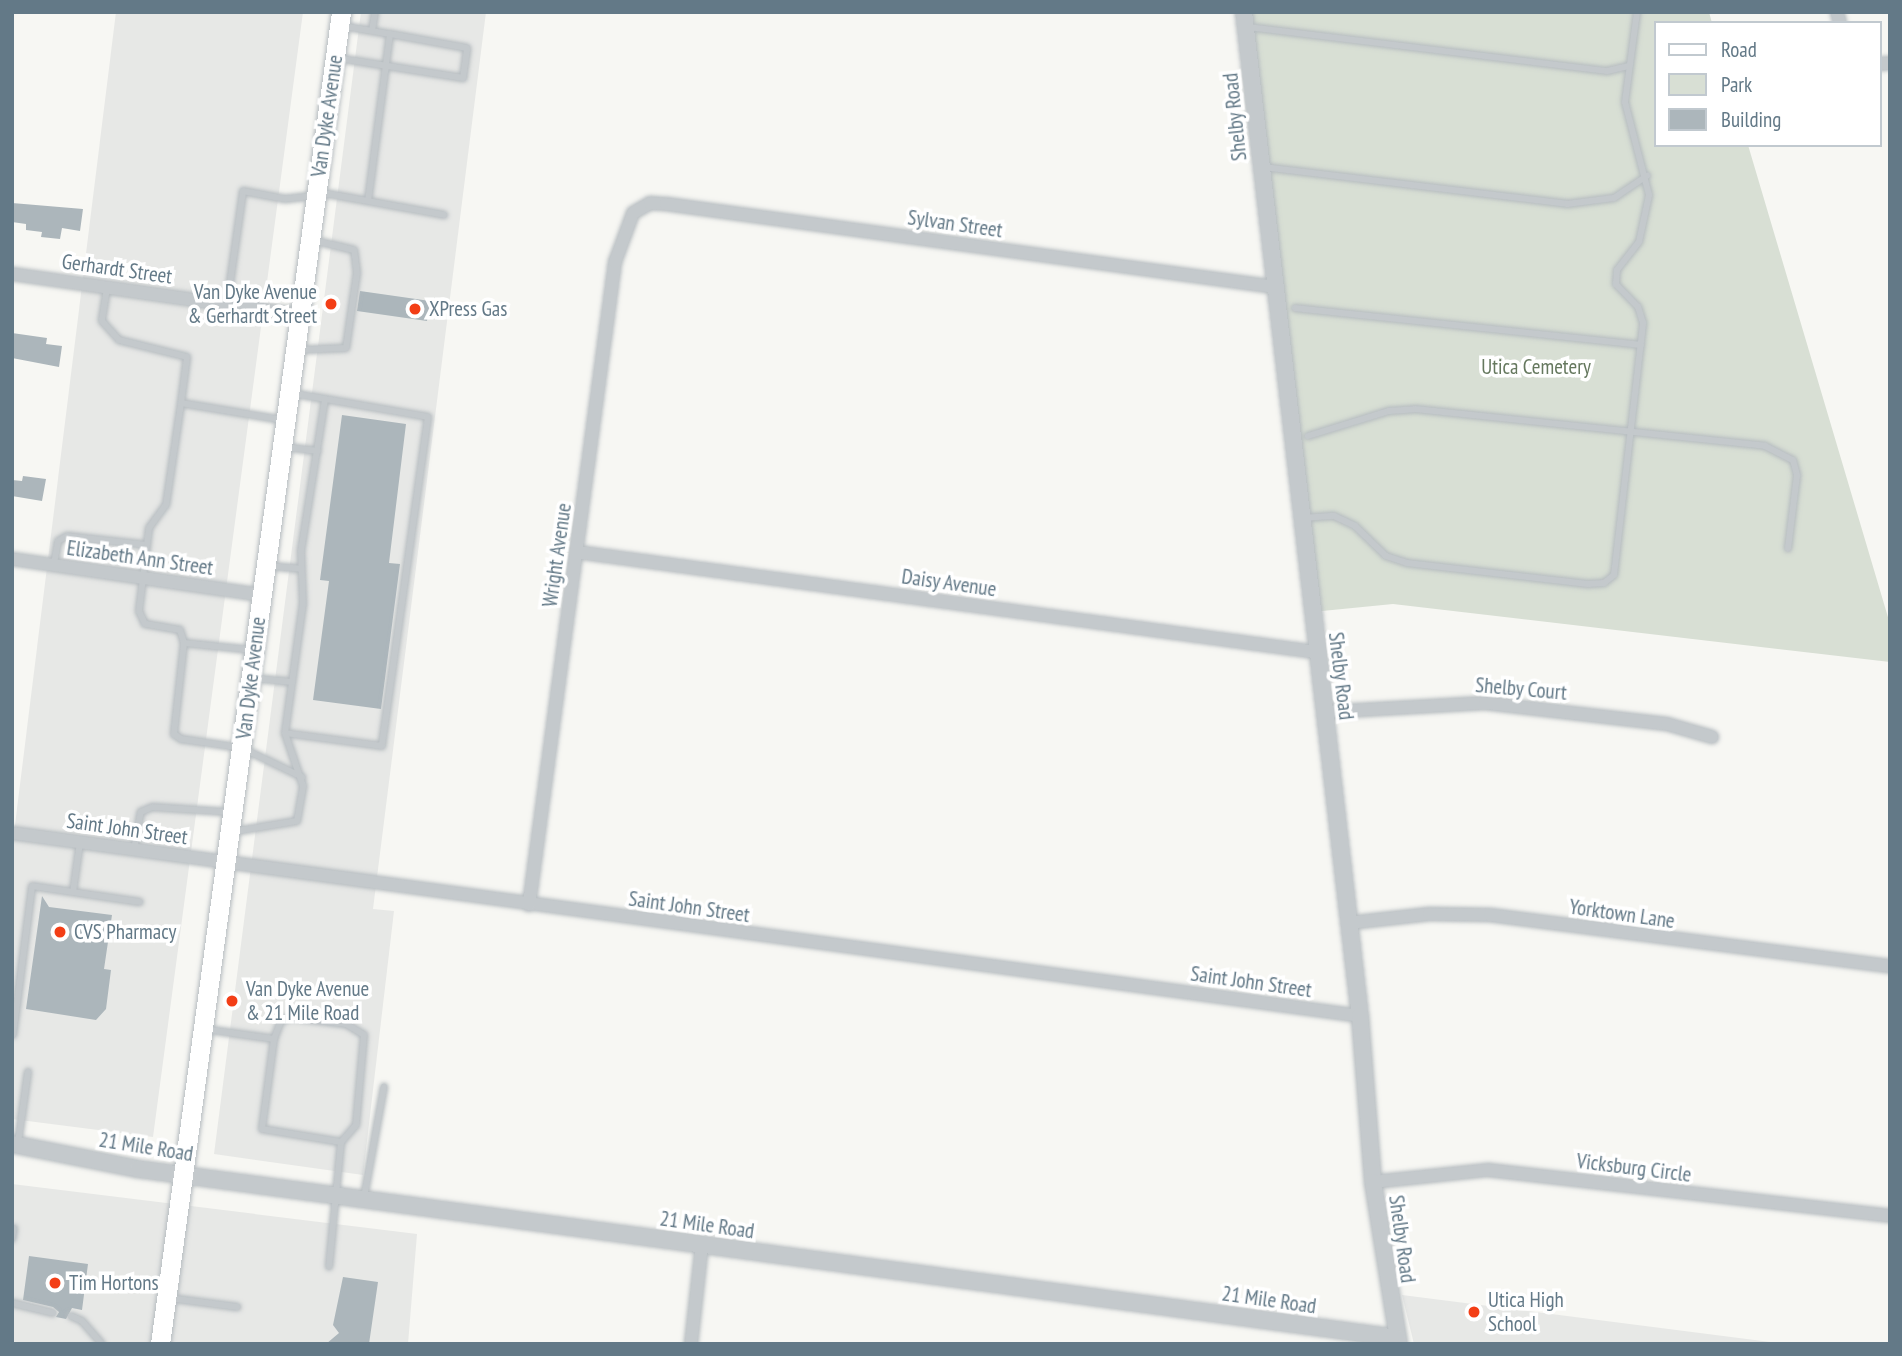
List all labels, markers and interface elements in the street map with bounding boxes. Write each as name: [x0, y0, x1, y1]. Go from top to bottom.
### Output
legend: [1654, 21, 1881, 147]
text: Road: [1721, 36, 1757, 63]
street label: Van Dyke Avenue: [306, 53, 348, 179]
street label: Shelby Road: [1218, 71, 1252, 163]
text: Park: [1721, 71, 1752, 98]
text: Building: [1721, 106, 1781, 133]
street label: Sylvan Street: [906, 205, 1004, 243]
street label: Gerhardt Street: [60, 249, 174, 289]
place label: Van Dyke Avenue & Gerhardt Street: [188, 279, 317, 329]
marker: Van Dyke Avenue & Gerhardt Street: [323, 296, 339, 312]
place label: XPress Gas: [429, 296, 507, 322]
marker: XPress Gas: [407, 301, 423, 317]
park label: Utica Cemetery: [1481, 354, 1591, 380]
street label: Wright Avenue: [537, 501, 577, 609]
street label: Elizabeth Ann Street: [65, 535, 215, 581]
street label: Daisy Avenue: [899, 564, 999, 602]
street label: Van Dyke Avenue: [231, 615, 271, 741]
street label: Shelby Road: [1323, 630, 1359, 722]
street label: Shelby Court: [1474, 672, 1568, 706]
street label: Saint John Street: [65, 808, 189, 850]
street label: Saint John Street: [627, 886, 751, 928]
street label: Yorktown Lane: [1568, 894, 1676, 934]
place label: CVS Pharmacy: [74, 919, 176, 945]
marker: CVS Pharmacy: [52, 924, 68, 940]
street label: Saint John Street: [1189, 961, 1313, 1003]
place label: Van Dyke Avenue & 21 Mile Road: [246, 976, 370, 1026]
marker: Van Dyke Avenue & 21 Mile Road: [224, 993, 240, 1009]
street label: 21 Mile Road: [97, 1127, 195, 1167]
street label: Vicksburg Circle: [1575, 1148, 1693, 1188]
street label: Shelby Road: [1383, 1193, 1421, 1285]
street label: 21 Mile Road: [658, 1206, 756, 1244]
place label: Tim Hortons: [69, 1270, 159, 1296]
marker: Tim Hortons: [47, 1275, 63, 1291]
street label: 21 Mile Road: [1220, 1281, 1318, 1319]
place label: Utica High School: [1488, 1287, 1564, 1337]
marker: Utica High School: [1466, 1304, 1482, 1320]

